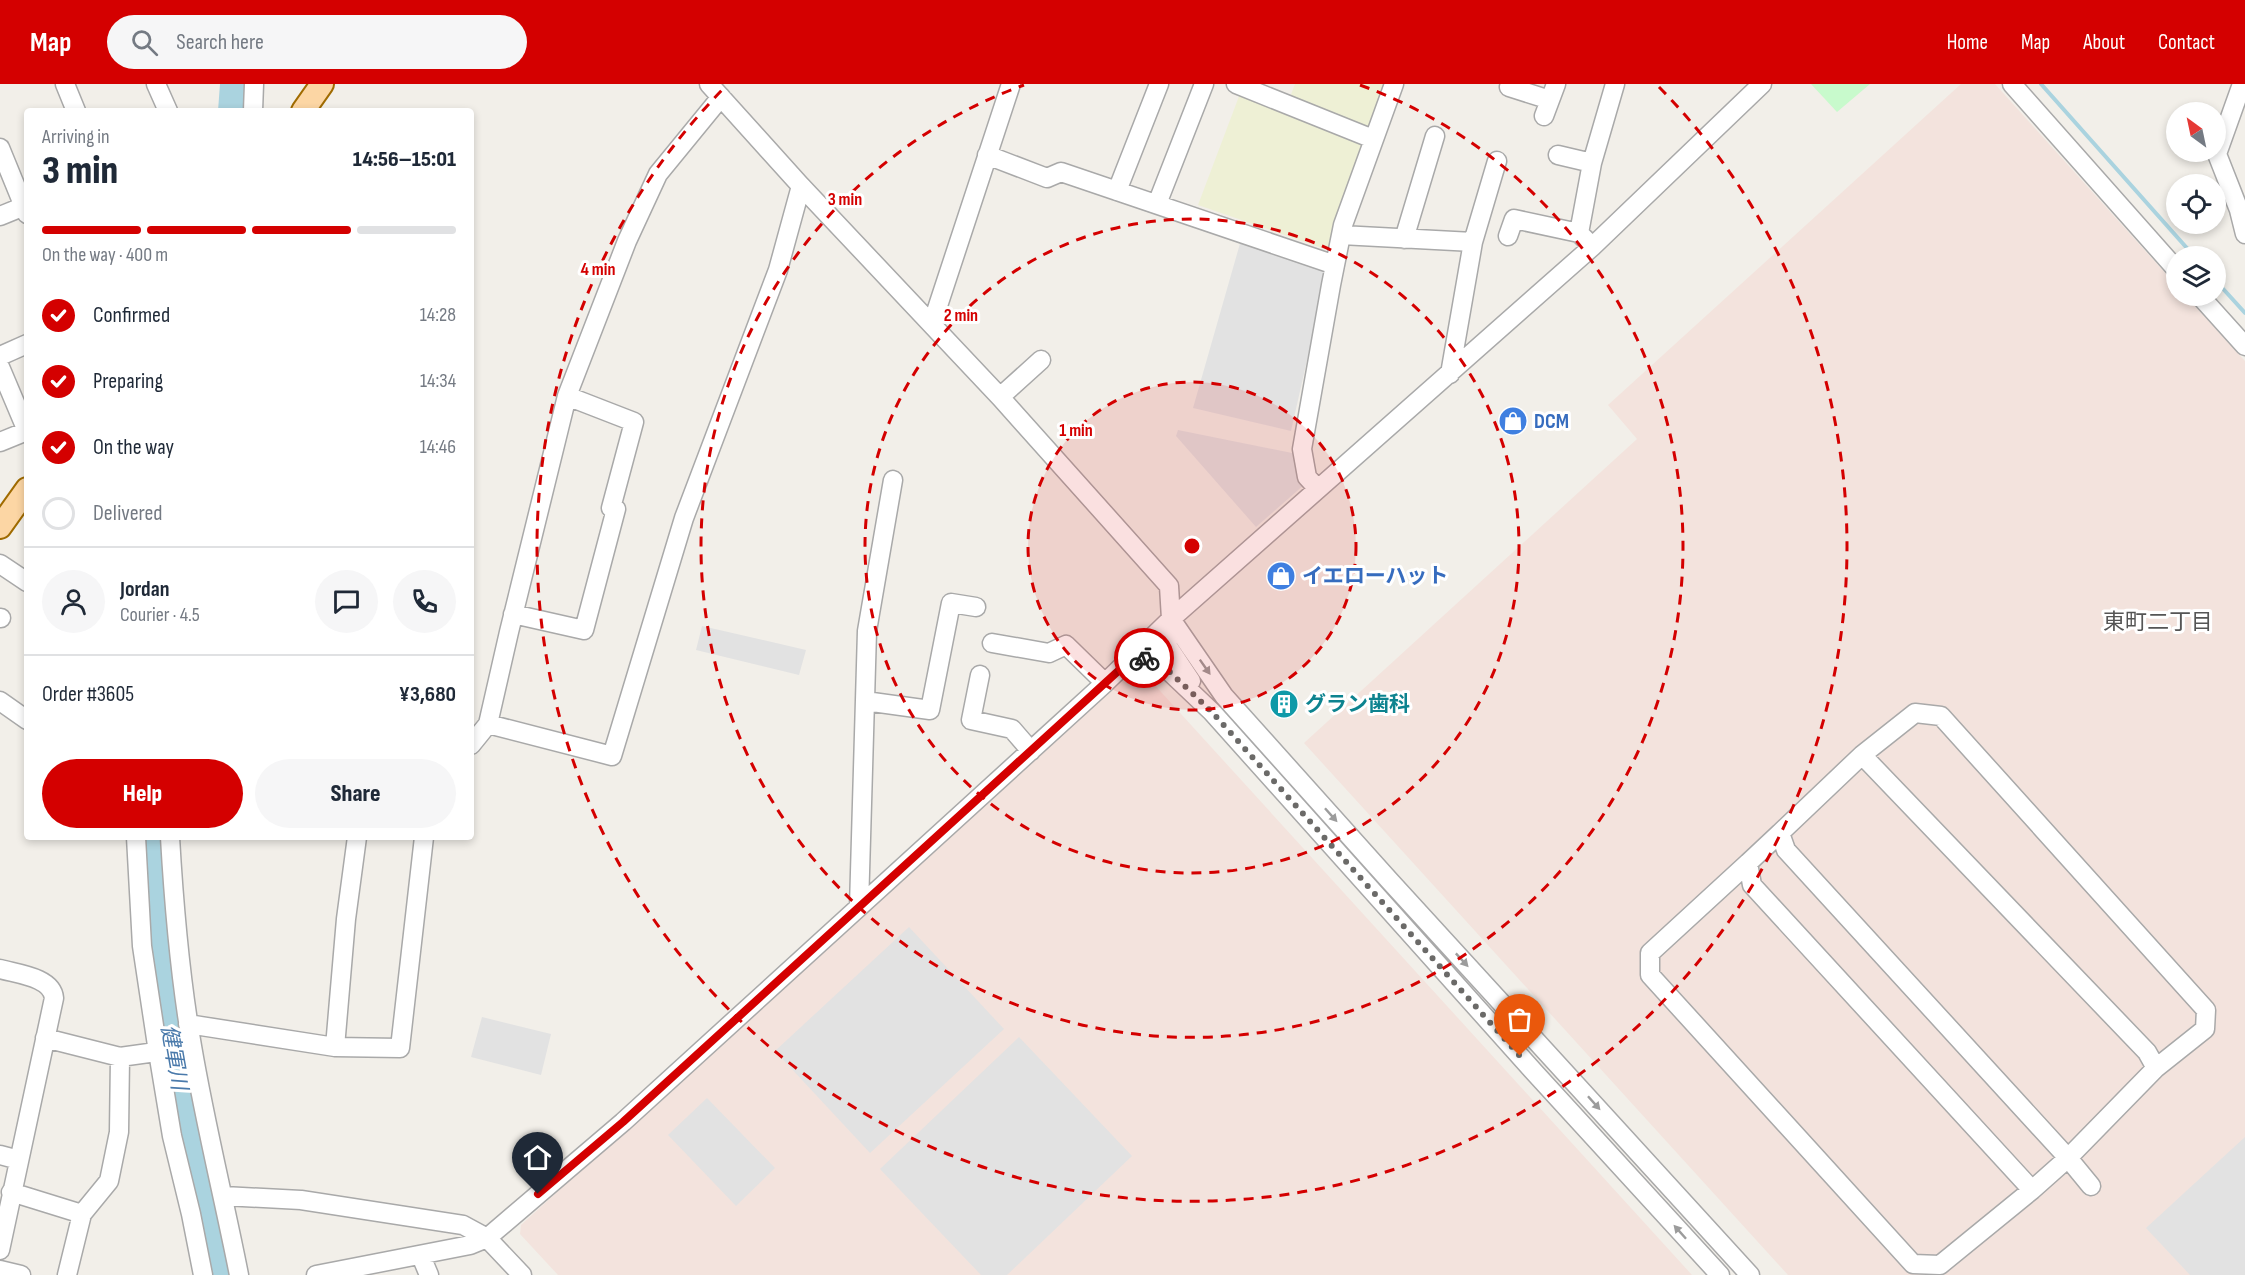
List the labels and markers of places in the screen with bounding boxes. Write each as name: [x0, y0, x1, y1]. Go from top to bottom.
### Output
shop icon: DCM: [1497, 405, 1529, 437]
place label: DCM: [1534, 409, 1569, 434]
centre of rings: [1182, 536, 1202, 556]
shop icon: イエローハット: [1265, 560, 1297, 592]
place label: イエローハット: [1302, 564, 1448, 589]
building icon: グラン歯科: [1268, 688, 1300, 720]
place label: グラン歯科: [1305, 692, 1410, 717]
pin: [1494, 994, 1545, 1056]
pin: [512, 1132, 563, 1194]

